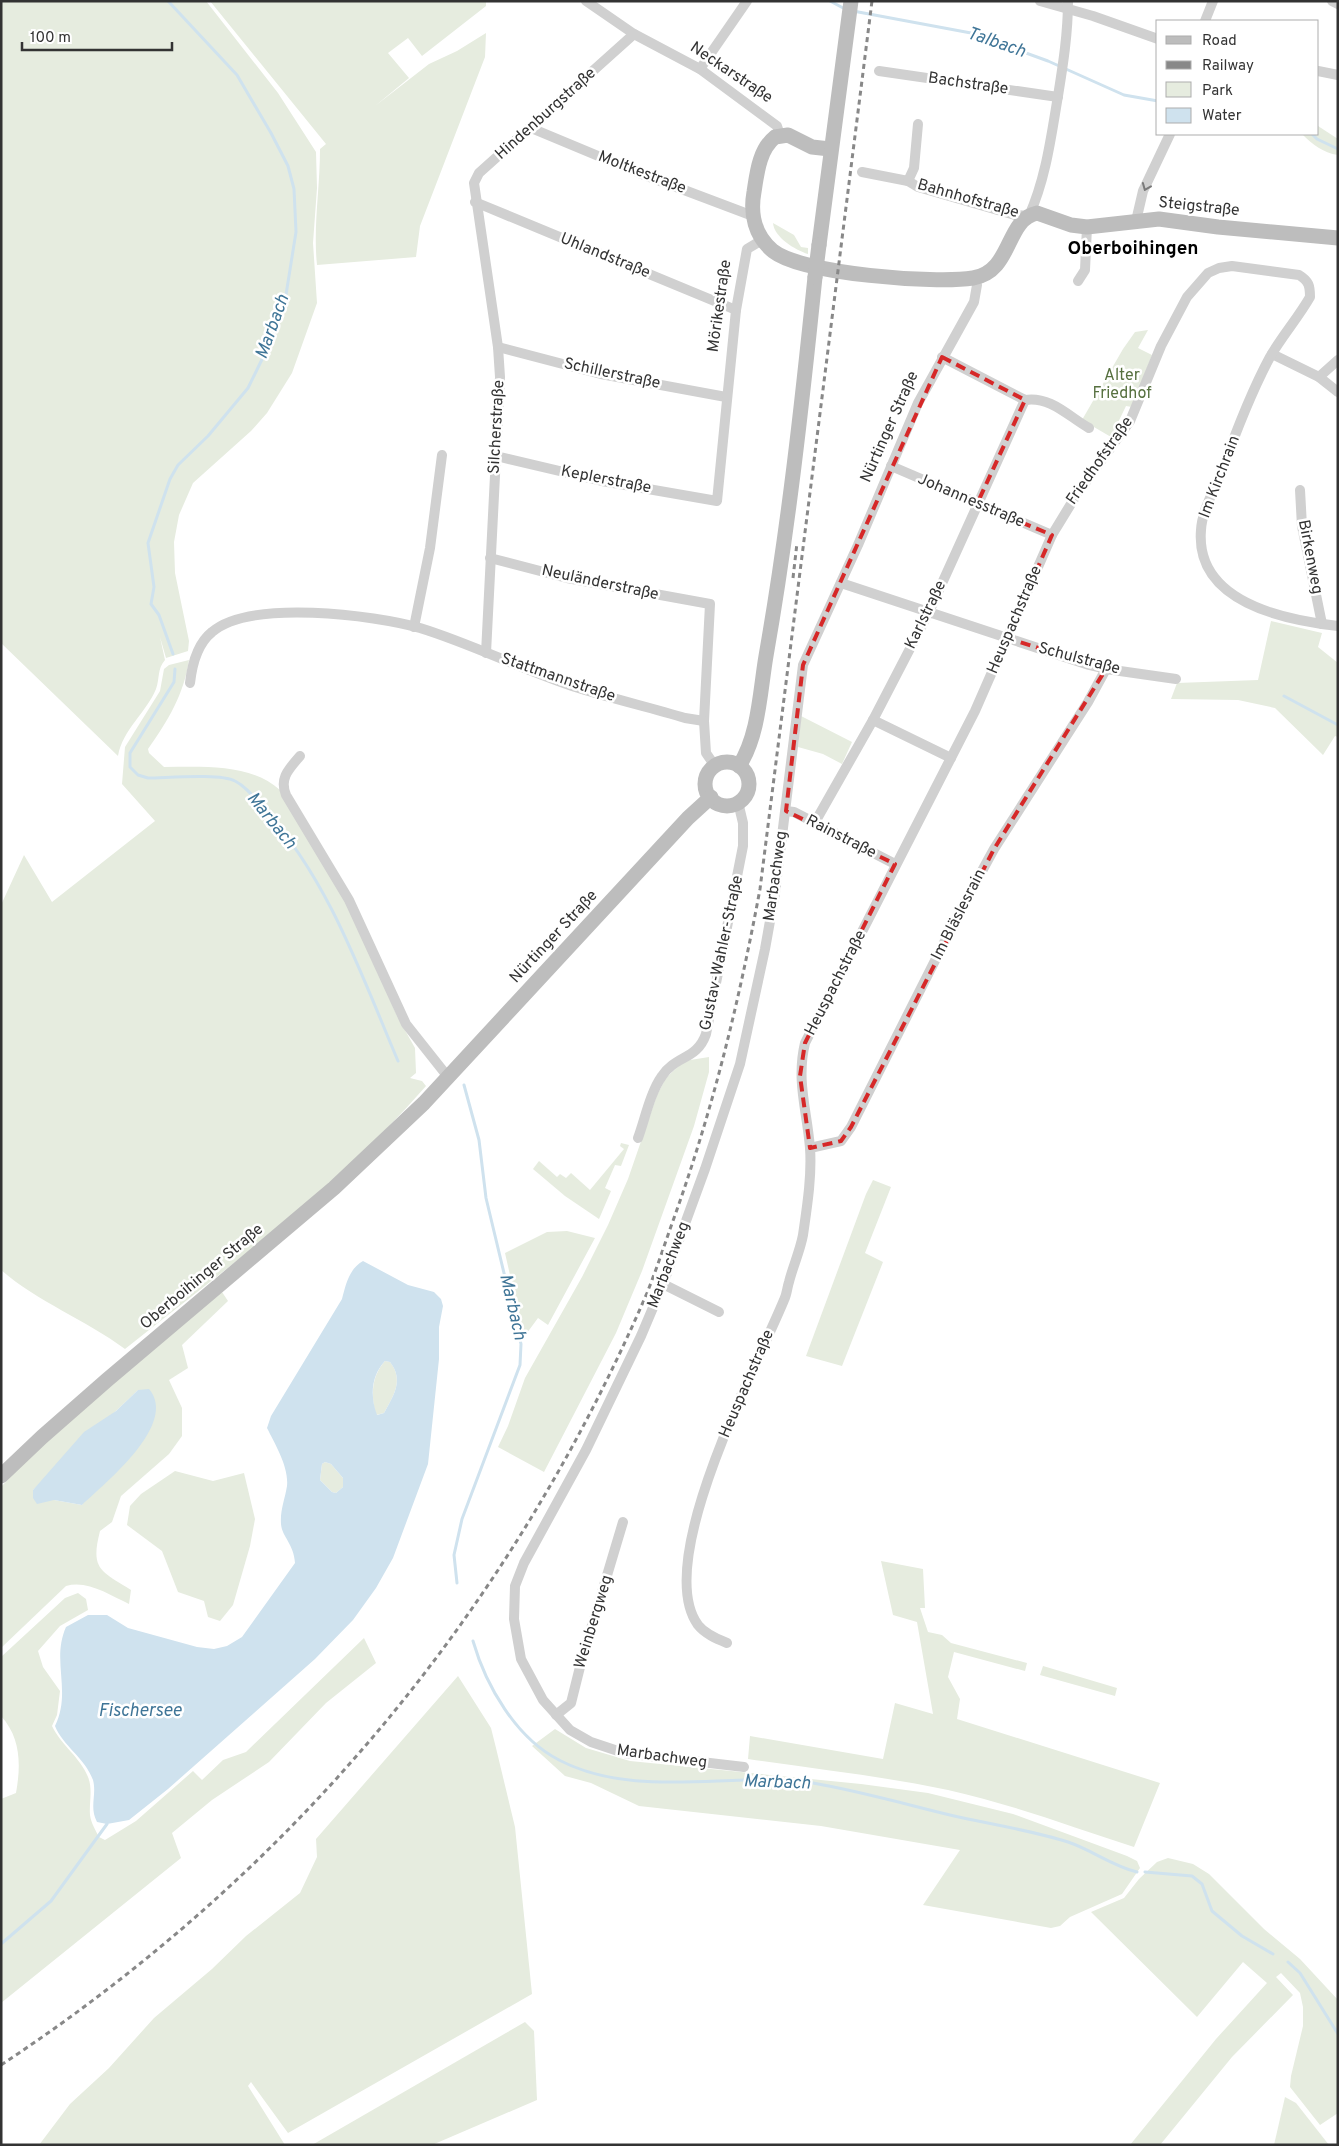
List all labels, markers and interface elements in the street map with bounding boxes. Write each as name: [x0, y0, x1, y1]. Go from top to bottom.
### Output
scale bar: [22, 20, 172, 52]
legend: [1156, 20, 1319, 135]
water label: Talbach: [964, 22, 1029, 64]
text: 100 m: [30, 29, 71, 48]
text: Road: [1202, 32, 1237, 51]
street label: Neckarstraße: [686, 38, 776, 108]
text: Railway: [1202, 57, 1254, 76]
street label: Hindenburgstraße: [491, 63, 601, 165]
street label: Bachstraße: [927, 68, 1009, 100]
text: Park: [1202, 82, 1233, 101]
text: Water: [1202, 107, 1242, 126]
street label: Moltkestraße: [595, 147, 689, 199]
street label: Bahnhofstraße: [915, 175, 1021, 223]
one-way arrow: [1141, 182, 1152, 191]
street label: Steigstraße: [1157, 193, 1241, 221]
street label: Uhlandstraße: [557, 229, 653, 283]
district label: Oberboihingen: [1067, 237, 1199, 261]
street label: Mörikestraße: [704, 258, 736, 354]
water label: Marbach: [251, 291, 295, 362]
street label: Schillerstraße: [562, 354, 662, 394]
park label: Alter Friedhof: [1092, 366, 1152, 404]
street label: Nürtinger Straße: [856, 368, 924, 486]
street label: Silcherstraße: [485, 379, 509, 475]
street label: Friedhofstraße: [1062, 413, 1138, 509]
street label: Im Kirchrain: [1195, 433, 1245, 521]
street label: Keplerstraße: [559, 461, 653, 499]
street label: Johannesstraße: [914, 469, 1028, 533]
street label: Birkenweg: [1293, 518, 1327, 596]
street label: Neuländerstraße: [540, 561, 660, 605]
street label: Heuspachstraße: [983, 563, 1047, 677]
street label: Karlstraße: [901, 577, 951, 653]
street label: Schulstraße: [1036, 638, 1122, 680]
street label: Stattmannstraße: [498, 649, 618, 707]
water label: Marbach: [241, 788, 301, 854]
street label: Rainstraße: [802, 811, 880, 863]
street label: Marbachweg: [760, 830, 792, 922]
street label: Im Bläslesrain: [927, 866, 991, 964]
street label: Gustav-Wahler-Straße: [696, 874, 748, 1032]
street label: Nürtinger Straße: [506, 886, 602, 988]
street label: Heuspachstraße: [801, 927, 871, 1039]
street label: Marbachweg: [643, 1219, 695, 1311]
street label: Oberboihinger Straße: [136, 1220, 268, 1334]
water label: Marbach: [493, 1272, 531, 1342]
street label: Heuspachstraße: [715, 1327, 779, 1441]
street label: Weinbergweg: [570, 1573, 618, 1671]
water label: Fischersee: [98, 1700, 182, 1723]
street label: Marbachweg: [616, 1741, 708, 1773]
water label: Marbach: [743, 1770, 811, 1796]

